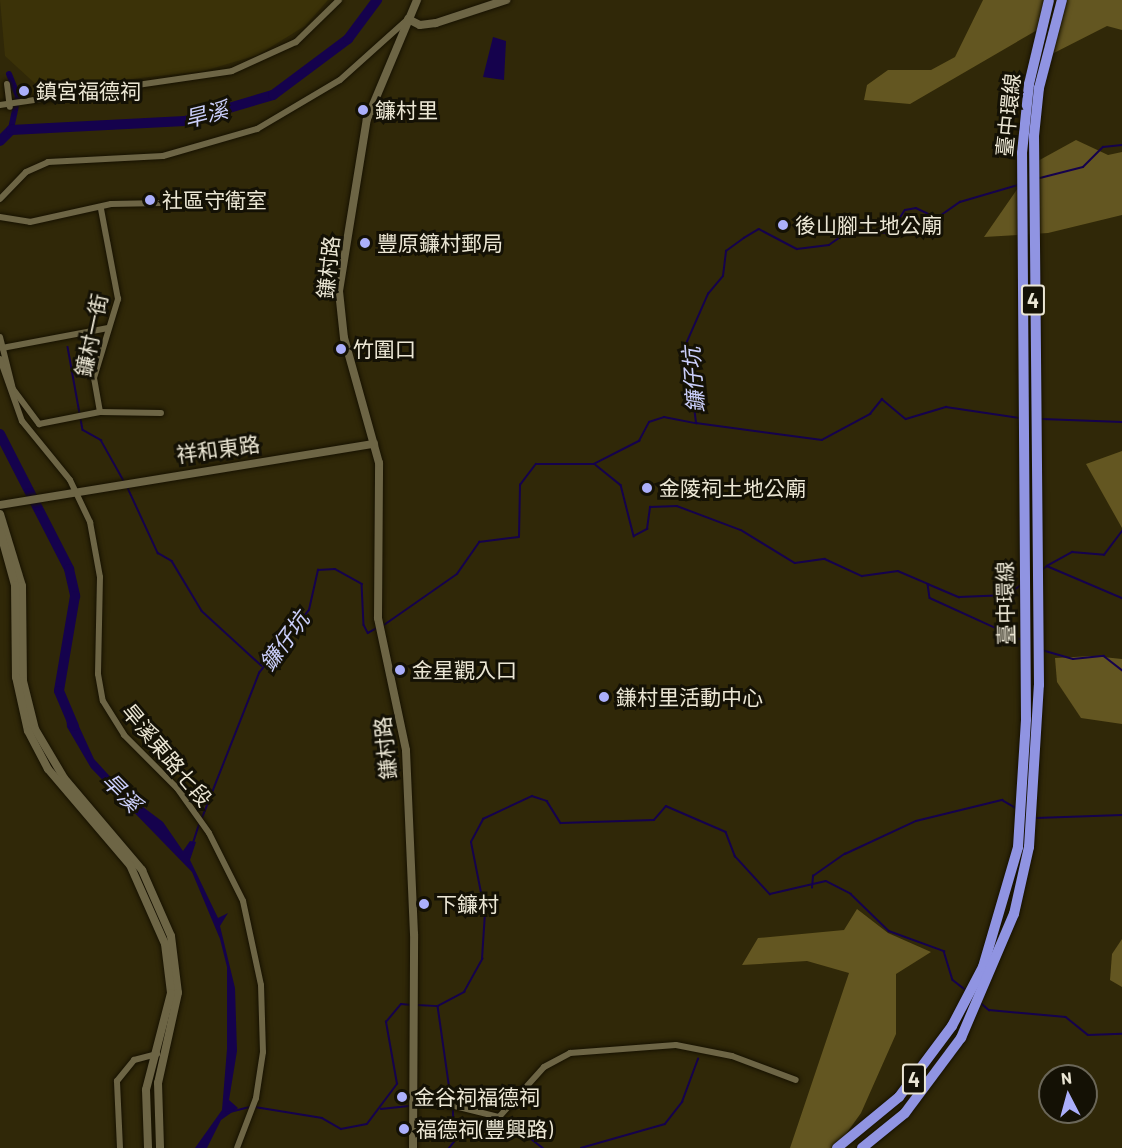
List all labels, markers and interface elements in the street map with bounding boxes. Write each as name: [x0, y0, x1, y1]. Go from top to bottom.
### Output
street label: 臺中環線: [991, 72, 1025, 158]
place label: 鎮宮福德祠: [36, 78, 141, 104]
marker: 鎮宮福德祠: [17, 84, 31, 98]
water label: 旱溪: [181, 96, 231, 132]
place label: 鐮村里: [375, 97, 438, 123]
marker: 鐮村里: [356, 103, 370, 117]
place label: 社區守衛室: [162, 187, 267, 213]
marker: 社區守衛室: [143, 193, 157, 207]
place label: 後山腳土地公廟: [795, 212, 942, 238]
marker: 後山腳土地公廟: [776, 218, 790, 232]
place label: 豐原鐮村郵局: [377, 230, 503, 256]
street label: 鎌村路: [312, 234, 344, 300]
marker: 豐原鐮村郵局: [358, 236, 372, 250]
road number: 4: [1020, 283, 1046, 317]
street label: 鐮村一街: [70, 291, 112, 379]
place label: 竹圍口: [353, 336, 416, 362]
marker: 竹圍口: [334, 342, 348, 356]
water label: 鐮仔坑: [678, 346, 708, 414]
street label: 祥和東路: [175, 431, 261, 467]
place label: 金陵祠土地公廟: [659, 475, 806, 501]
marker: 金陵祠土地公廟: [640, 481, 654, 495]
street label: 臺中環線: [992, 561, 1018, 645]
water label: 鐮仔坑: [254, 607, 314, 675]
place label: 金星觀入口: [412, 657, 517, 683]
marker: 金星觀入口: [393, 663, 407, 677]
place label: 鎌村里活動中心: [616, 684, 763, 710]
marker: 鎌村里活動中心: [597, 690, 611, 704]
street label: 旱溪東路七段: [117, 699, 217, 811]
street label: 鎌村路: [369, 715, 401, 781]
water label: 旱溪: [97, 767, 147, 817]
place label: 下鐮村: [436, 891, 499, 917]
marker: 下鐮村: [417, 897, 431, 911]
road number: 4: [900, 1062, 928, 1096]
north arrow: [1038, 1064, 1098, 1124]
text: N: [1060, 1068, 1073, 1088]
place label: 金谷祠福德祠: [414, 1084, 540, 1110]
marker: 金谷祠福德祠: [395, 1090, 409, 1104]
place label: 福德祠(豐興路): [416, 1116, 553, 1142]
marker: 福德祠(豐興路): [397, 1122, 411, 1136]

